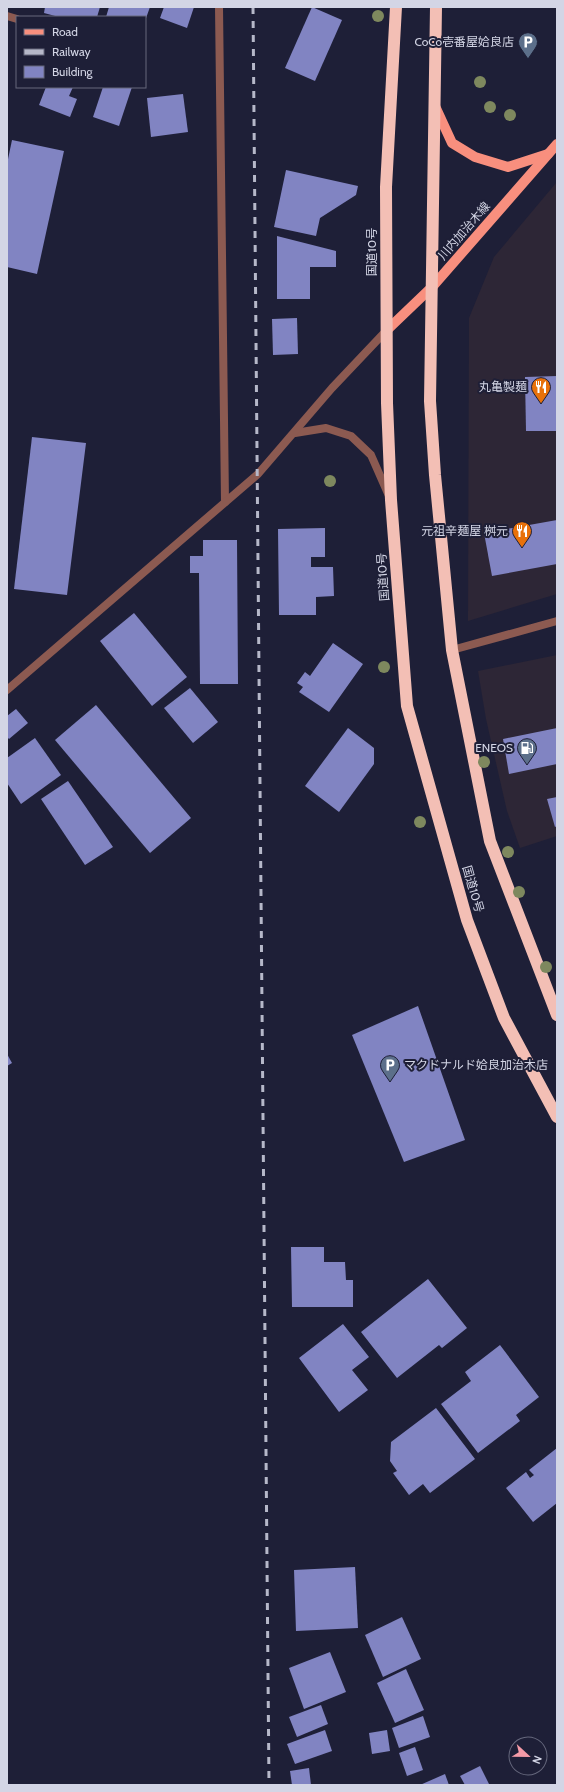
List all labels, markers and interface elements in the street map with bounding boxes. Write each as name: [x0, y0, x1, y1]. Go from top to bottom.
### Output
legend: [16, 16, 146, 88]
text: Road: [52, 24, 78, 39]
parking icon: CoCo壱番屋姶良店: [517, 31, 539, 59]
place label: CoCo壱番屋姶良店: [414, 34, 514, 49]
text: Railway: [52, 44, 90, 59]
text: Building: [52, 64, 94, 79]
street label: 川内加治木線: [434, 199, 493, 263]
street label: 国道10号: [364, 228, 379, 276]
restaurant icon: 丸亀製麺: [530, 376, 552, 404]
place label: 丸亀製麺: [479, 379, 527, 394]
restaurant icon: 元祖辛麺屋 桝元: [511, 520, 533, 548]
place label: 元祖辛麺屋 桝元: [421, 523, 508, 538]
street label: 国道10号: [373, 552, 392, 602]
fuel station icon: ENEOS: [516, 737, 538, 765]
place label: ENEOS: [475, 740, 513, 755]
street label: 国道10号: [460, 864, 487, 914]
parking icon: マクドナルド姶良加治木店: [379, 1054, 401, 1082]
place label: マクドナルド姶良加治木店: [404, 1057, 548, 1072]
north arrow: [508, 1736, 548, 1776]
text: N: [529, 1754, 545, 1766]

